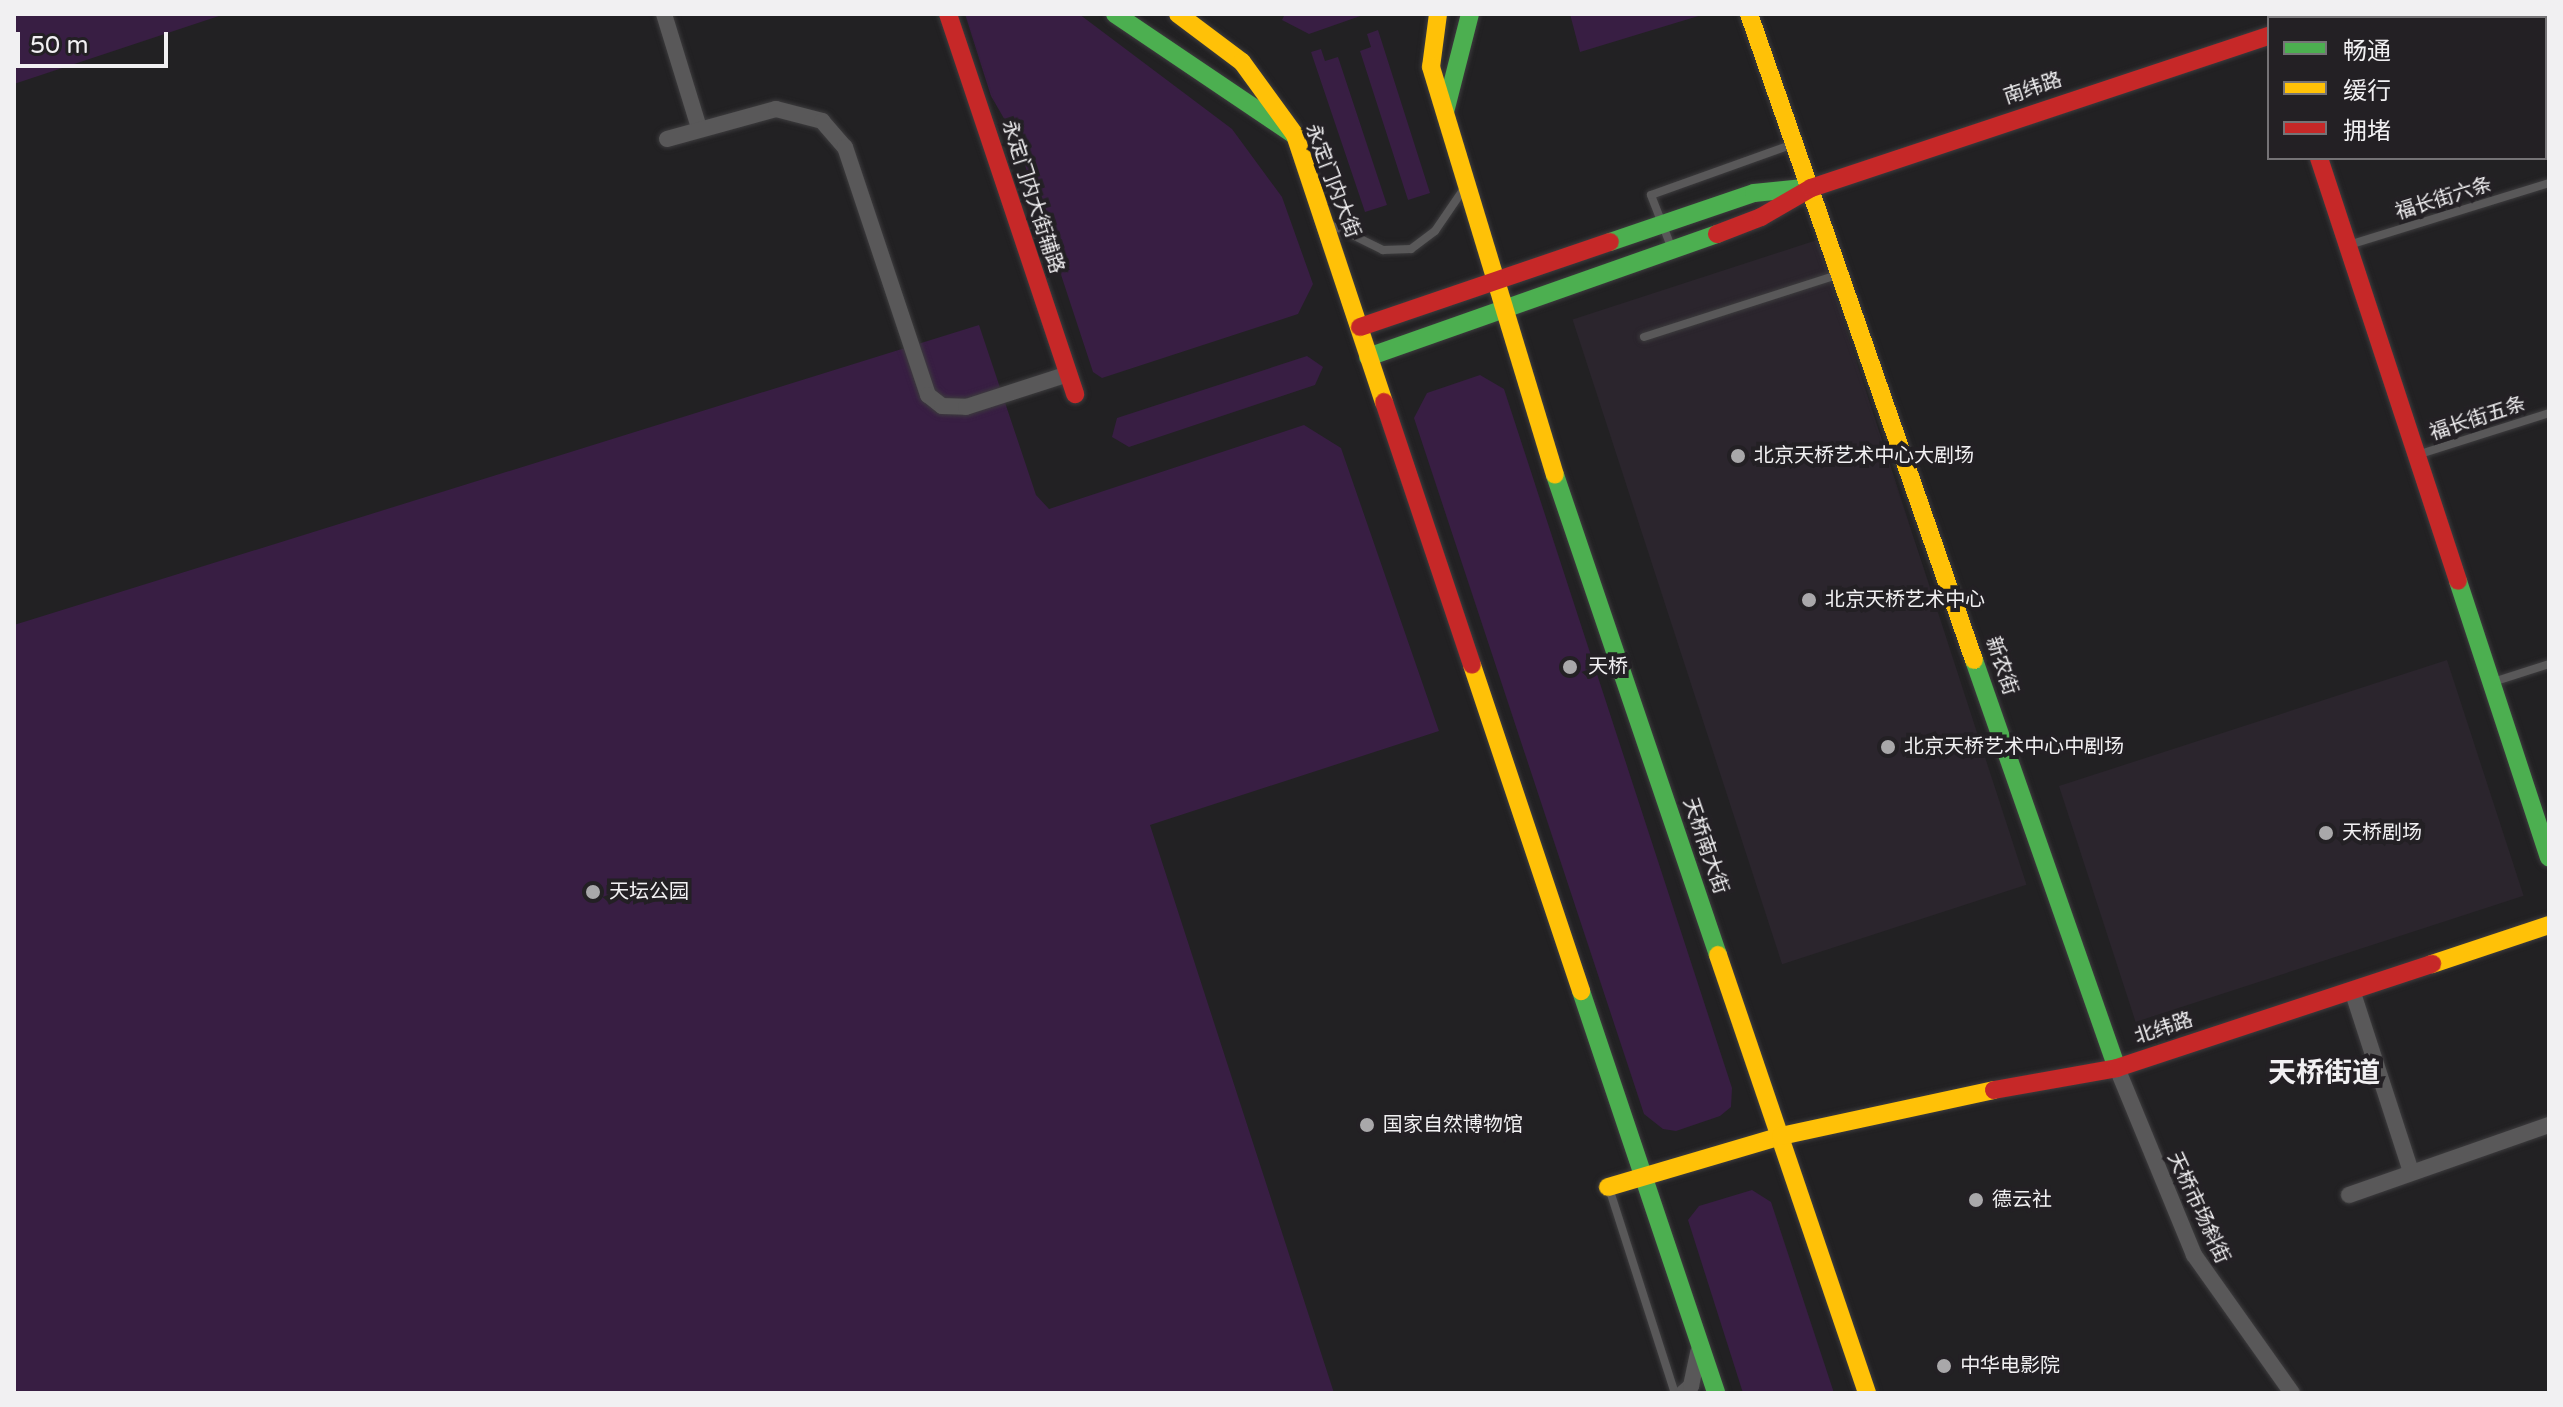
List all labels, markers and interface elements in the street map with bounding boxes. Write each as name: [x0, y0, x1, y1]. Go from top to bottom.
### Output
scale bar: [20, 16, 172, 66]
legend: [2267, 16, 2547, 160]
text: 50 m: [30, 31, 88, 60]
text: 畅通: [2343, 37, 2391, 66]
street label: 南纬路: [2001, 68, 2065, 110]
text: 缓行: [2343, 77, 2391, 106]
street label: 永定门内大街辅路: [996, 117, 1068, 277]
text: 拥堵: [2343, 117, 2391, 146]
street label: 永定门内大街: [1299, 121, 1365, 241]
street label: 福长街六条: [2393, 173, 2495, 225]
street label: 福长街五条: [2427, 392, 2529, 446]
place label: 北京天桥艺术中心大剧场: [1754, 444, 1974, 468]
marker: 北京天桥艺术中心大剧场: [1729, 447, 1747, 465]
place label: 北京天桥艺术中心: [1825, 588, 1985, 612]
marker: 北京天桥艺术中心: [1800, 591, 1818, 609]
street label: 新农街: [1980, 634, 2022, 698]
place label: 天桥: [1588, 655, 1628, 679]
marker: 天桥: [1559, 656, 1581, 678]
place label: 北京天桥艺术中心中剧场: [1904, 735, 2124, 759]
marker: 北京天桥艺术中心中剧场: [1879, 738, 1897, 756]
street label: 天桥南大街: [1677, 795, 1733, 897]
place label: 天桥剧场: [2342, 821, 2422, 845]
marker: 天桥剧场: [2317, 824, 2335, 842]
place label: 天坛公园: [609, 880, 689, 904]
marker: 天坛公园: [584, 883, 602, 901]
street label: 北纬路: [2132, 1008, 2196, 1050]
district label: 天桥街道: [2268, 1056, 2380, 1090]
place label: 国家自然博物馆: [1383, 1113, 1523, 1137]
marker: 国家自然博物馆: [1358, 1116, 1376, 1134]
street label: 天桥市场斜街: [2162, 1149, 2234, 1267]
place label: 德云社: [1992, 1188, 2052, 1212]
marker: 德云社: [1967, 1191, 1985, 1209]
place label: 中华电影院: [1960, 1354, 2060, 1378]
marker: 中华电影院: [1935, 1357, 1953, 1375]

